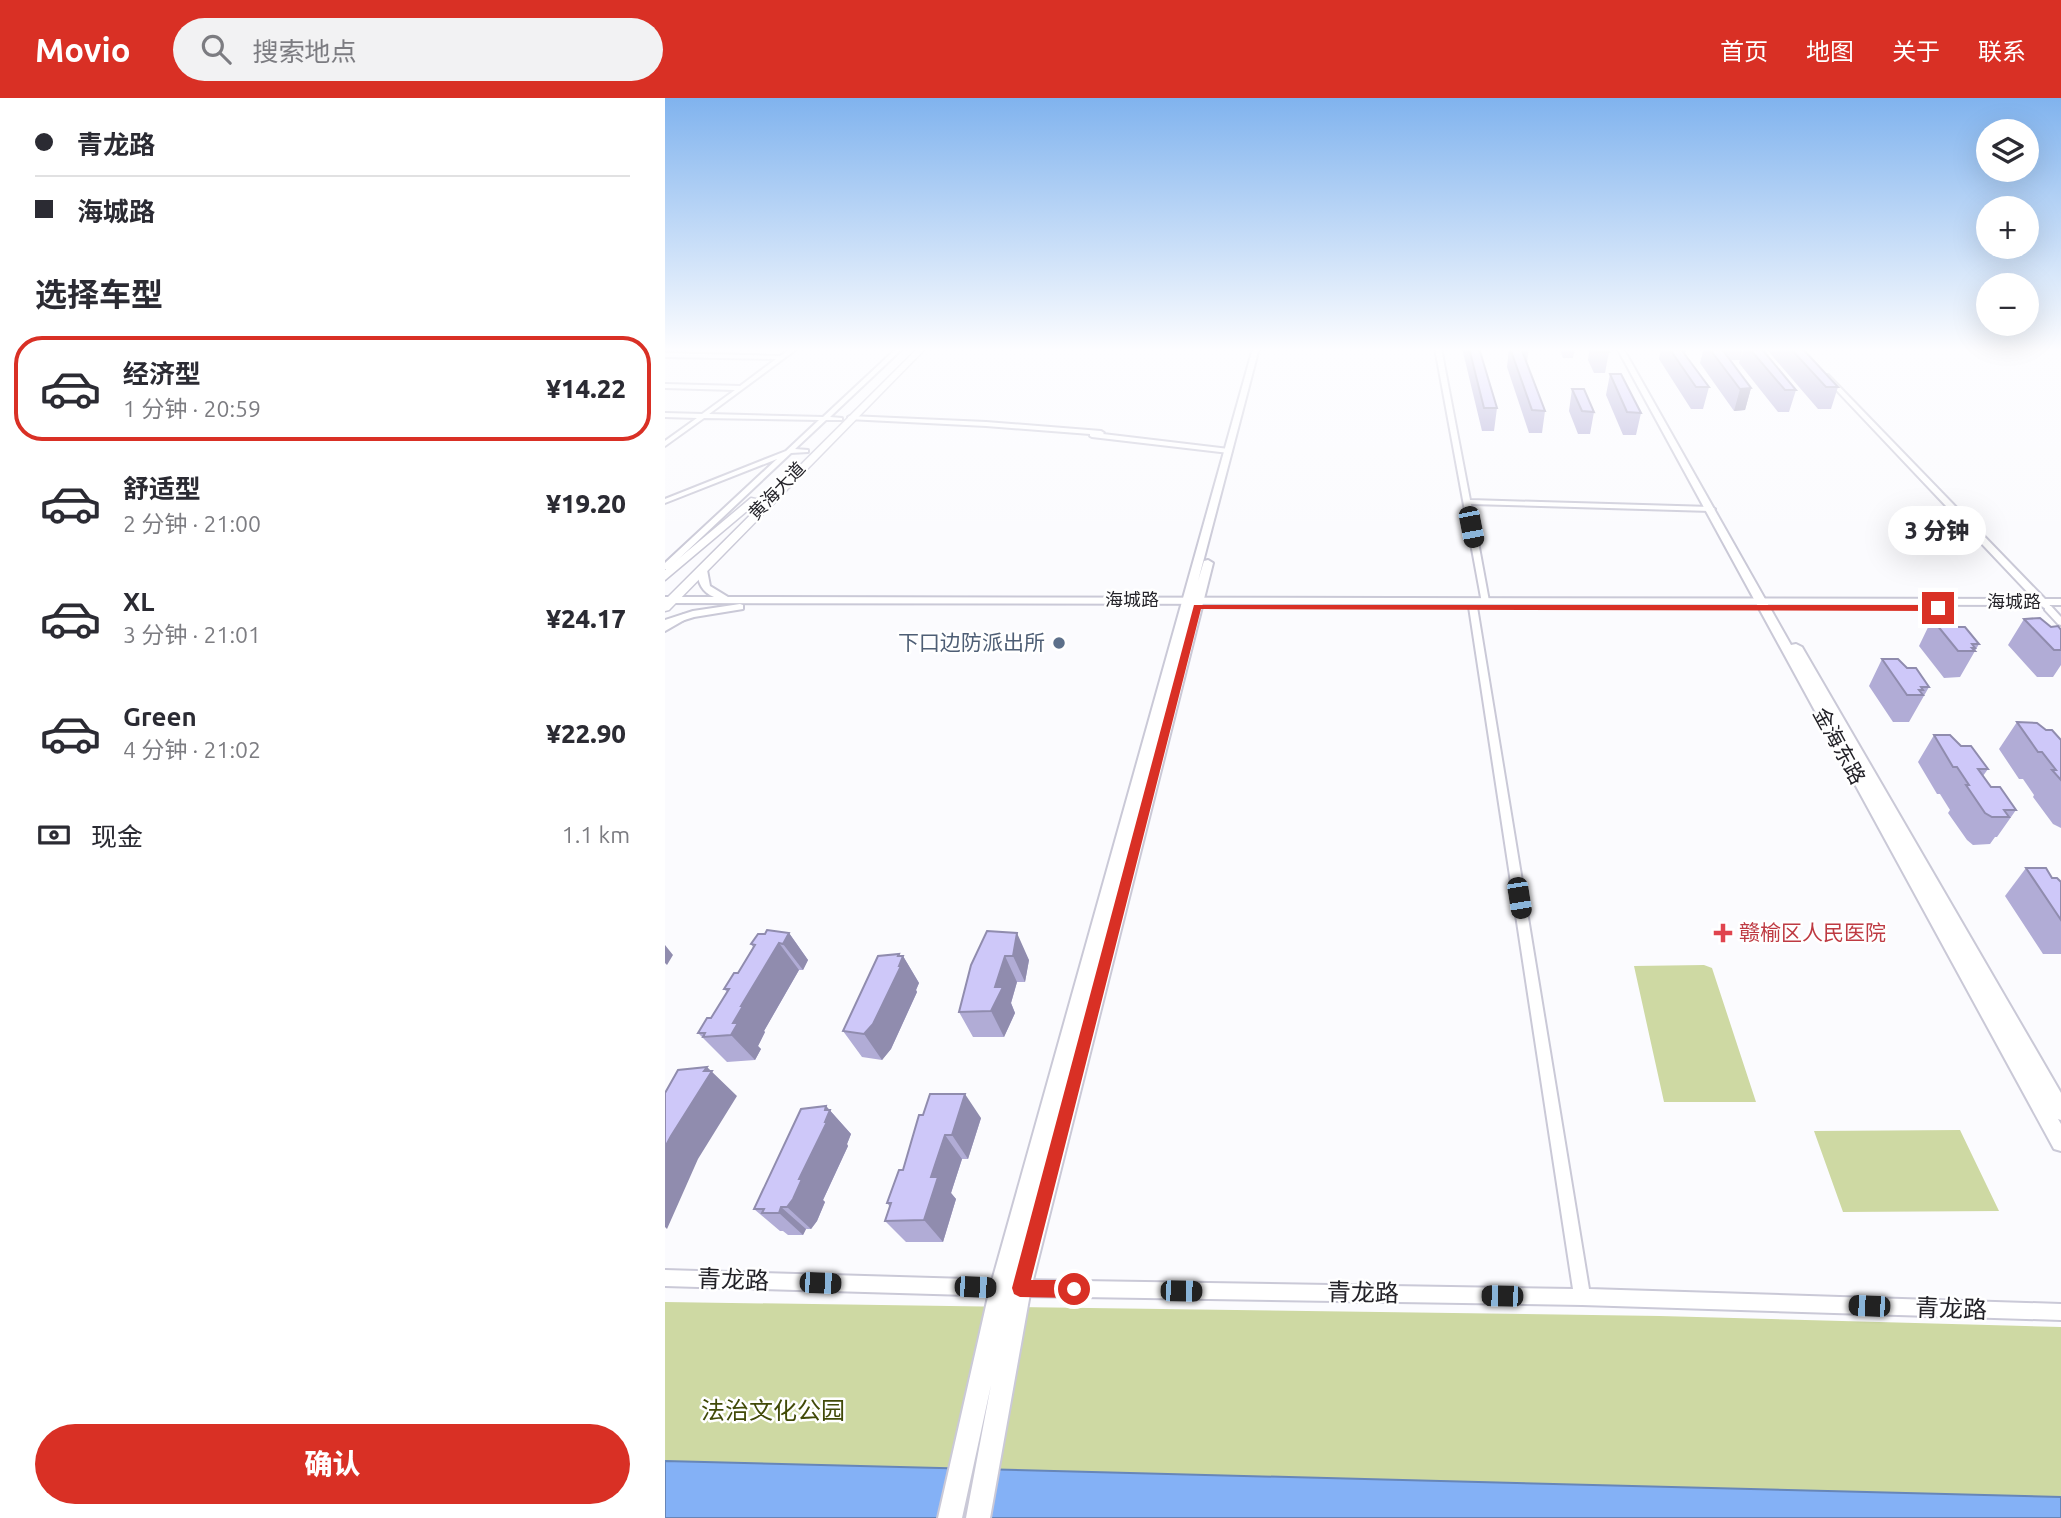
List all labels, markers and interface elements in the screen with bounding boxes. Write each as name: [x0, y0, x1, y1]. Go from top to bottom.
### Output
search box: [173, 18, 663, 81]
icon: search: [197, 30, 235, 68]
text: Movio: [35, 31, 131, 68]
text: 搜索地点: [253, 37, 357, 66]
text: 首页: [1720, 38, 1768, 65]
text: 地图: [1806, 38, 1854, 65]
text: 关于: [1892, 38, 1940, 65]
text: 联系: [1978, 38, 2026, 65]
map controls: [1976, 119, 2039, 336]
button: layers: [1976, 119, 2039, 182]
text: 青龙路: [77, 130, 155, 159]
button: +: [1976, 196, 2039, 259]
text: 海城路: [77, 197, 155, 226]
button: −: [1976, 273, 2039, 336]
text: 选择车型: [35, 276, 163, 312]
icon: car: [39, 357, 102, 420]
text: 经济型: [123, 359, 201, 388]
text: ¥14.22: [546, 374, 626, 403]
text: 1 分钟 · 20:59: [123, 396, 261, 421]
street label: 黄海大道: [744, 457, 808, 523]
icon: car: [39, 472, 102, 535]
text: 舒适型: [123, 474, 201, 503]
text: ¥19.20: [546, 489, 626, 518]
car: [1457, 504, 1486, 550]
callout: 3 分钟: [1889, 506, 1987, 556]
text: 2 分钟 · 21:00: [123, 511, 261, 536]
text: 3 分钟: [1905, 518, 1969, 543]
icon: car: [39, 587, 102, 650]
text: XL: [123, 587, 154, 616]
street label: 海城路: [1105, 589, 1159, 609]
street label: 海城路: [1987, 591, 2041, 611]
route end: [1922, 592, 1954, 624]
text: ¥24.17: [546, 604, 626, 633]
text: 3 分钟 · 21:01: [123, 622, 261, 647]
place label: 下口边防派出所: [898, 630, 1045, 654]
marker: 下口边防派出所: [1051, 635, 1067, 651]
icon: car: [39, 702, 102, 765]
text: Green: [123, 702, 197, 731]
street label: 金海东路: [1809, 703, 1871, 788]
text: ¥22.90: [546, 719, 626, 748]
text: 4 分钟 · 21:02: [123, 737, 261, 762]
icon: cash: [35, 816, 73, 854]
text: 现金: [91, 822, 143, 851]
text: 1.1 km: [562, 822, 630, 847]
car: [1506, 876, 1533, 920]
place label: 赣榆区人民医院: [1739, 920, 1886, 944]
marker: 赣榆区人民医院: [1713, 923, 1733, 943]
street label: 青龙路: [697, 1265, 769, 1294]
car: [799, 1272, 842, 1294]
route start: [1058, 1273, 1090, 1305]
car: [954, 1276, 997, 1298]
street label: 青龙路: [1327, 1278, 1399, 1307]
car: [1160, 1280, 1203, 1302]
car: [1481, 1285, 1524, 1307]
street label: 青龙路: [1915, 1294, 1987, 1323]
car: [1848, 1295, 1891, 1317]
park label: 法治文化公园: [701, 1397, 845, 1424]
button: 确认: [35, 1424, 630, 1504]

